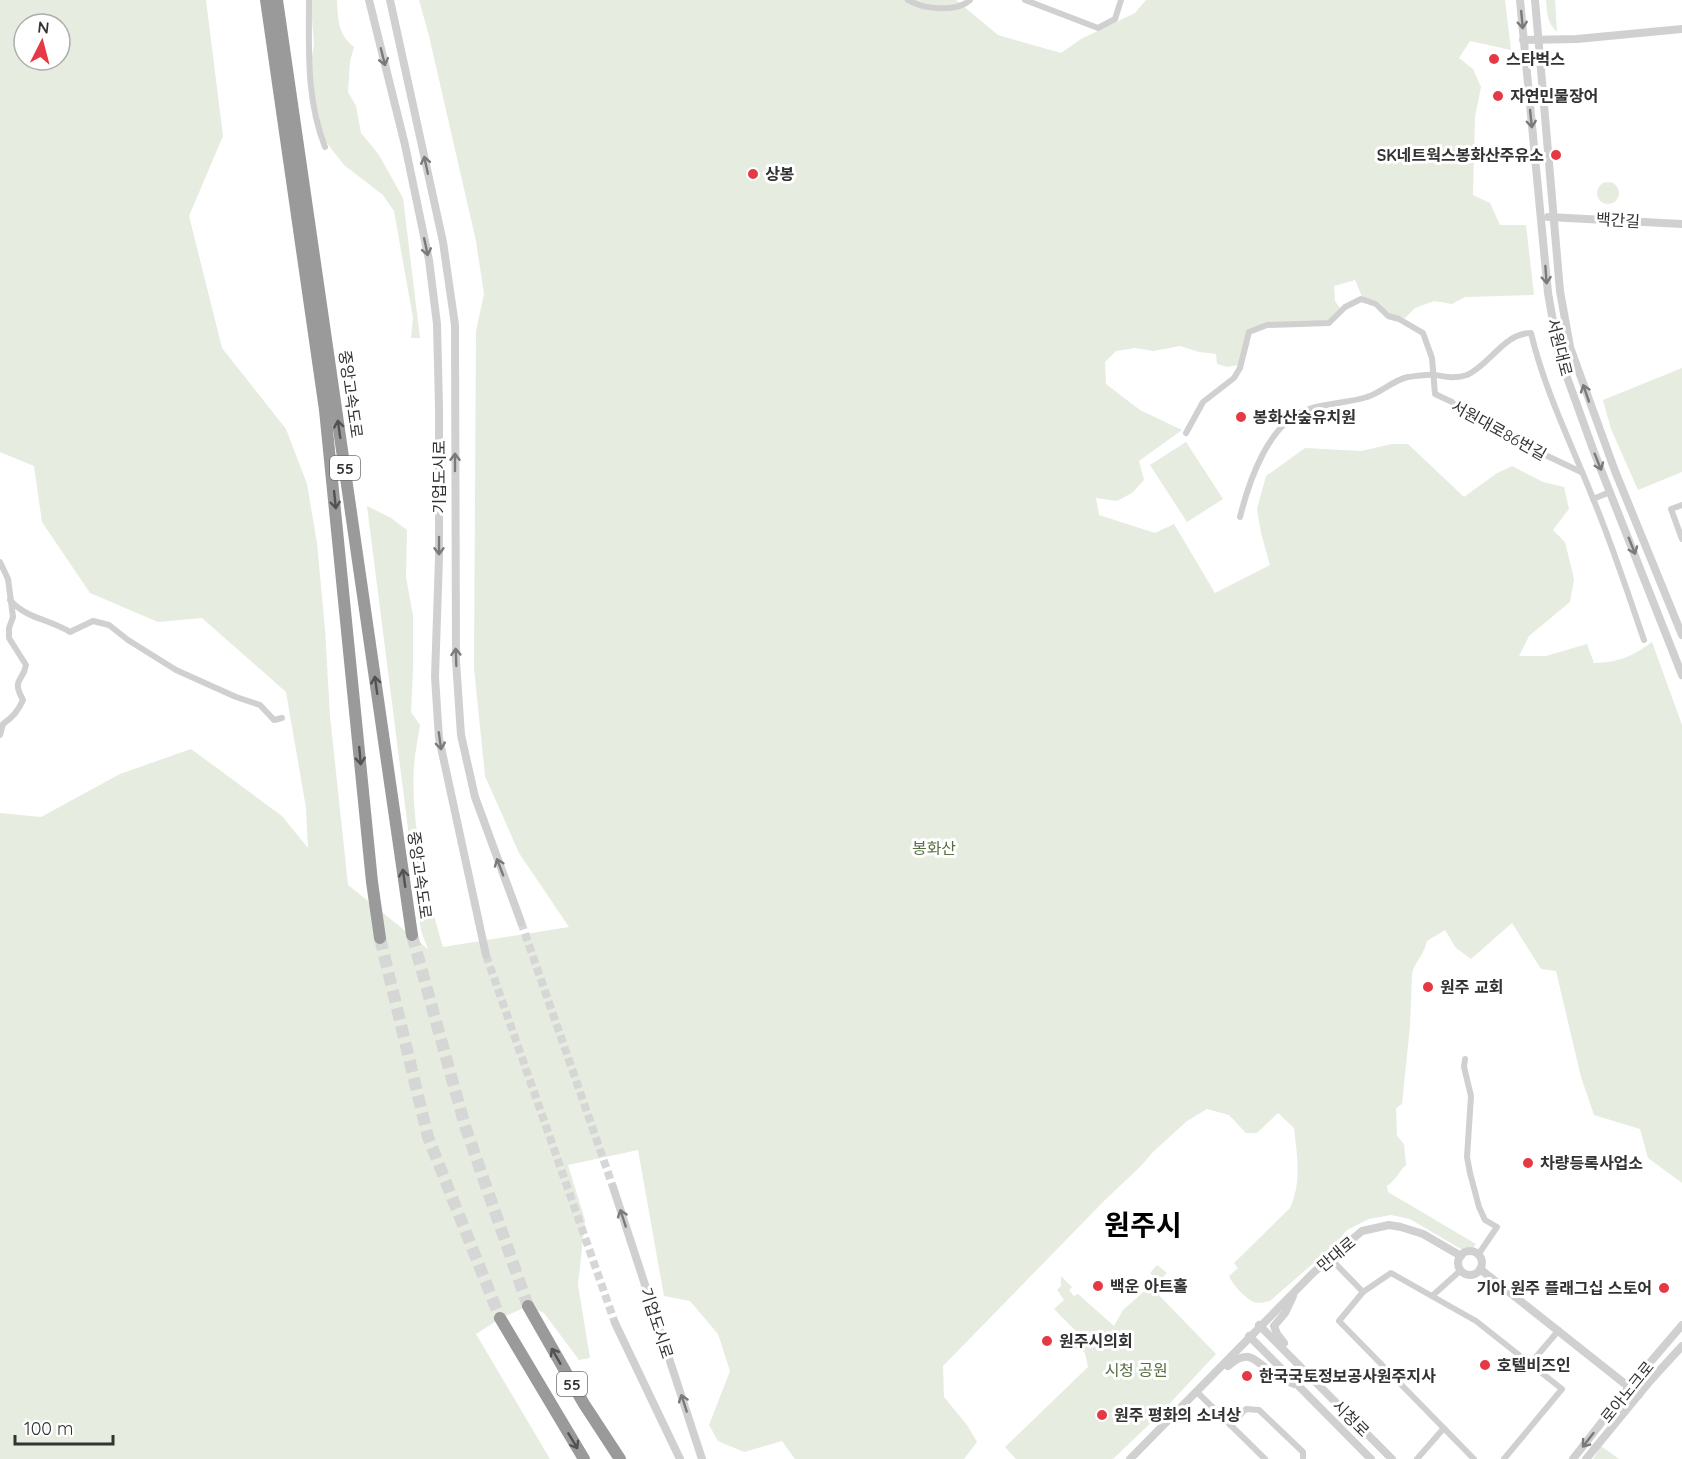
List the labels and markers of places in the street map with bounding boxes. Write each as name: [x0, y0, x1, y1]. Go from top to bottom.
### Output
place label: 스타벅스: [1506, 49, 1565, 69]
marker: 스타벅스: [1487, 52, 1501, 66]
place label: 자연민물장어: [1510, 86, 1598, 106]
marker: 자연민물장어: [1491, 89, 1505, 103]
place label: SK네트웍스봉화산주유소: [1377, 145, 1544, 165]
marker: SK네트웍스봉화산주유소: [1549, 148, 1563, 162]
place label: 상봉: [765, 164, 794, 184]
marker: 상봉: [746, 167, 760, 181]
place label: 봉화산숲유치원: [1253, 407, 1356, 427]
marker: 봉화산숲유치원: [1234, 410, 1248, 424]
place label: 원주 교회: [1440, 977, 1503, 997]
marker: 원주 교회: [1421, 980, 1435, 994]
place label: 차량등록사업소: [1540, 1153, 1643, 1173]
marker: 차량등록사업소: [1521, 1156, 1535, 1170]
place label: 백운 아트홀: [1110, 1276, 1188, 1296]
place label: 기아 원주 플래그십 스토어: [1477, 1278, 1652, 1298]
marker: 백운 아트홀: [1091, 1279, 1105, 1293]
marker: 기아 원주 플래그십 스토어: [1657, 1281, 1671, 1295]
place label: 원주시의회: [1059, 1331, 1133, 1351]
marker: 원주시의회: [1040, 1334, 1054, 1348]
place label: 호텔비즈인: [1497, 1355, 1571, 1375]
marker: 호텔비즈인: [1478, 1358, 1492, 1372]
place label: 한국국토정보공사원주지사: [1259, 1366, 1436, 1386]
marker: 한국국토정보공사원주지사: [1240, 1369, 1254, 1383]
place label: 원주 평화의 소녀상: [1114, 1405, 1241, 1425]
marker: 원주 평화의 소녀상: [1095, 1408, 1109, 1422]

